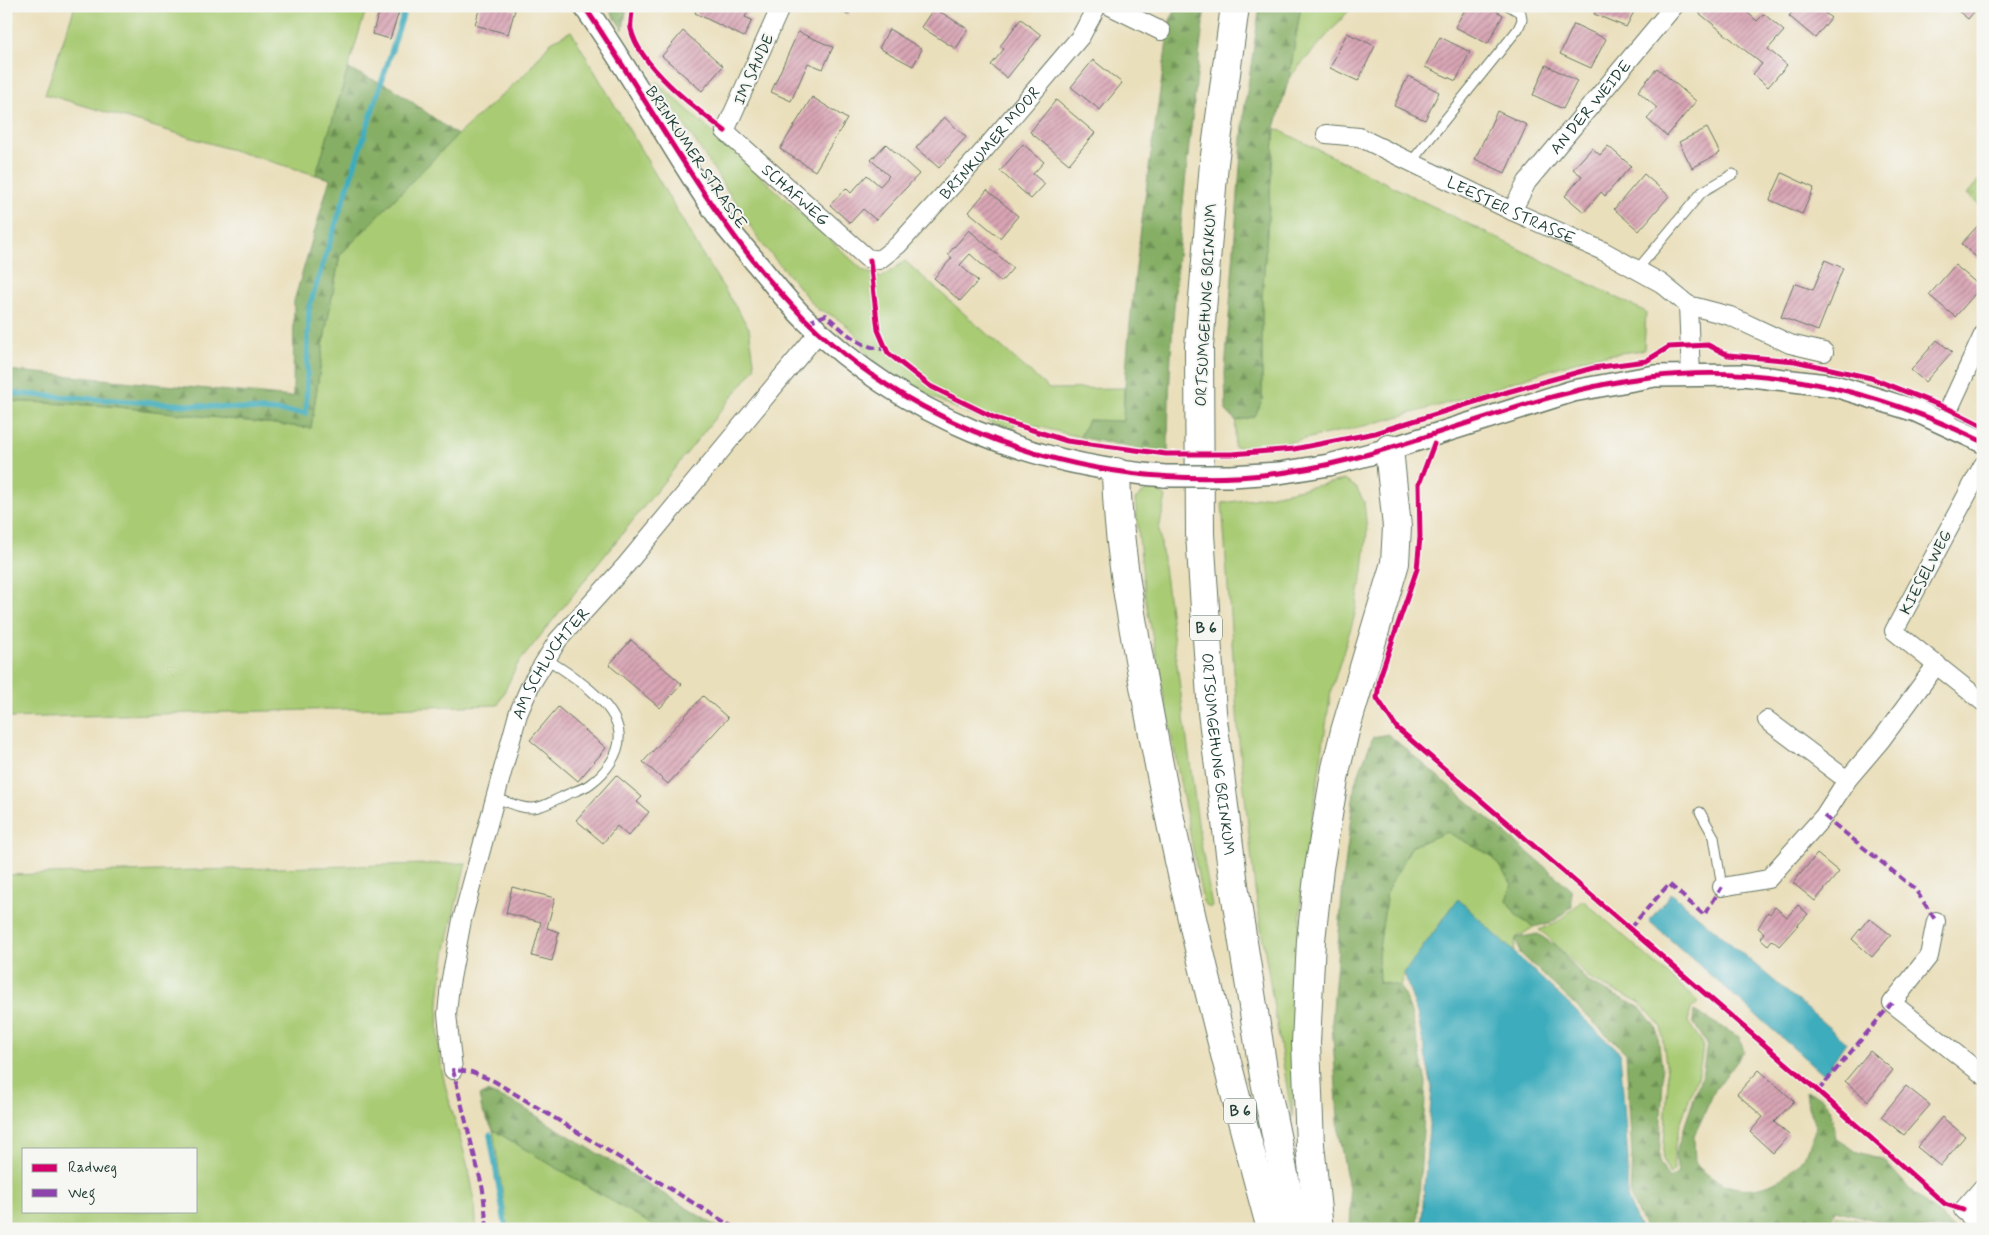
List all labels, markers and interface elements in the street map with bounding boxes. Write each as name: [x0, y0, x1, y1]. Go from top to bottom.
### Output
street label: IM SANDE: [729, 31, 779, 108]
street label: AN DER WEIDE: [1546, 56, 1637, 159]
street label: BRINKUMER STRASSE: [640, 82, 751, 233]
street label: BRINKUMER MOOR: [935, 83, 1045, 205]
street label: SCHAFWEG: [757, 160, 833, 231]
street label: LEESTER STRASSE: [1443, 172, 1578, 250]
street label: ORTSUMGEHUNG BRINKUM: [1191, 203, 1222, 407]
street label: KIESELWEG: [1895, 527, 1958, 619]
street label: AM SCHLUCHTER: [508, 603, 595, 723]
road number: B 6: [1190, 616, 1222, 640]
street label: ORTSUMGEHUNG BRINKUM: [1196, 652, 1239, 857]
road number: B 6: [1224, 1098, 1256, 1124]
legend: [22, 1148, 198, 1212]
text: Radweg: [68, 1158, 117, 1178]
text: Weg: [68, 1184, 95, 1205]

